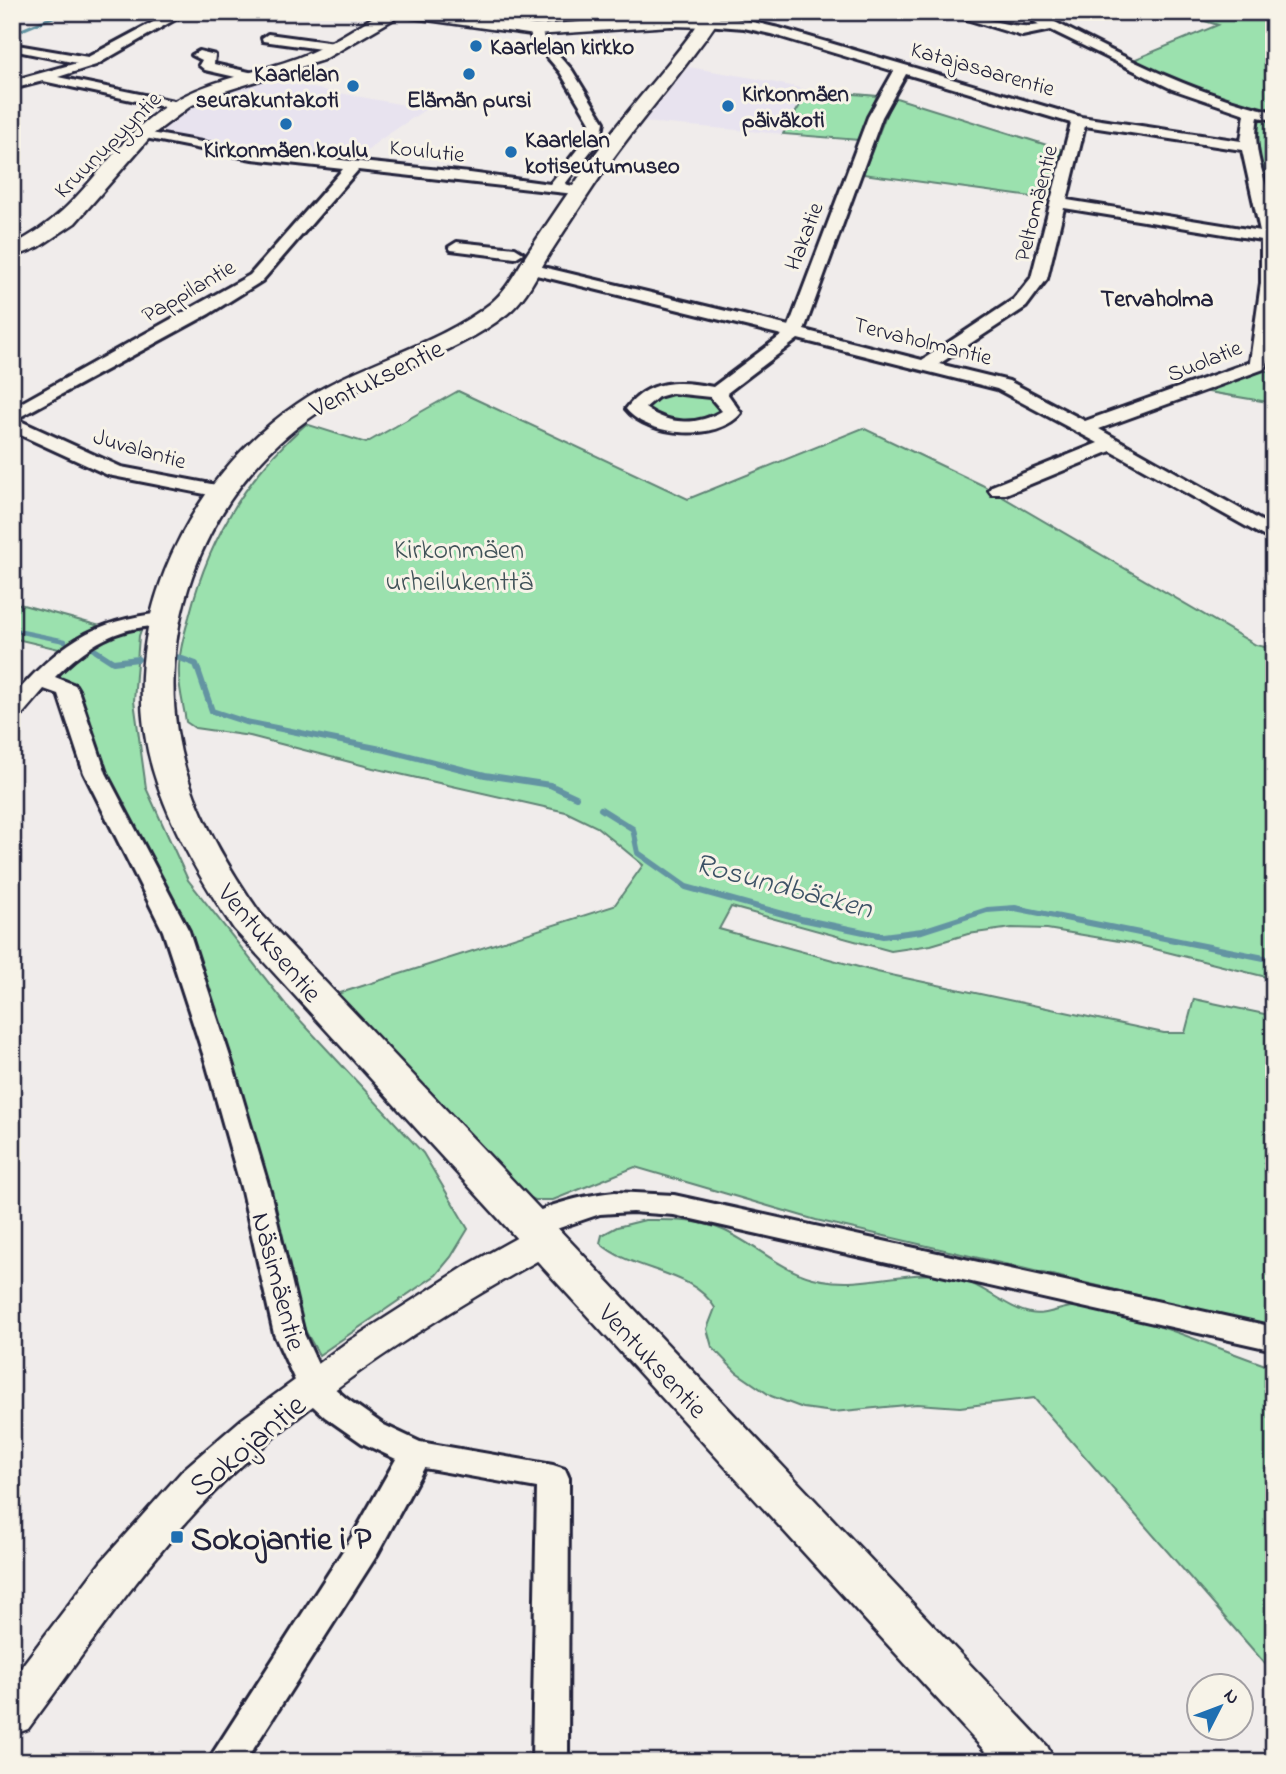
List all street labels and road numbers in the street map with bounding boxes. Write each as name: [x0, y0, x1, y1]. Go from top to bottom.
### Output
street label: Katajasaarentie: [907, 34, 1059, 107]
street label: Kruunupyyntie: [47, 84, 172, 209]
street label: Koulutie: [388, 132, 467, 173]
street label: Peltomäentie: [1007, 141, 1068, 265]
street label: Hakatie: [777, 197, 834, 276]
street label: Pappilantie: [136, 252, 243, 332]
street label: Tervaholmantie: [850, 309, 996, 376]
street label: Ventuksentie: [303, 330, 452, 431]
street label: Suolatie: [1163, 332, 1248, 392]
street label: Juvalantie: [89, 421, 190, 480]
street label: Ventuksentie: [205, 875, 331, 1013]
street label: Näsimäentie: [238, 1208, 315, 1356]
street label: Ventuksentie: [586, 1295, 716, 1430]
street label: Sokojantie: [179, 1383, 318, 1511]

